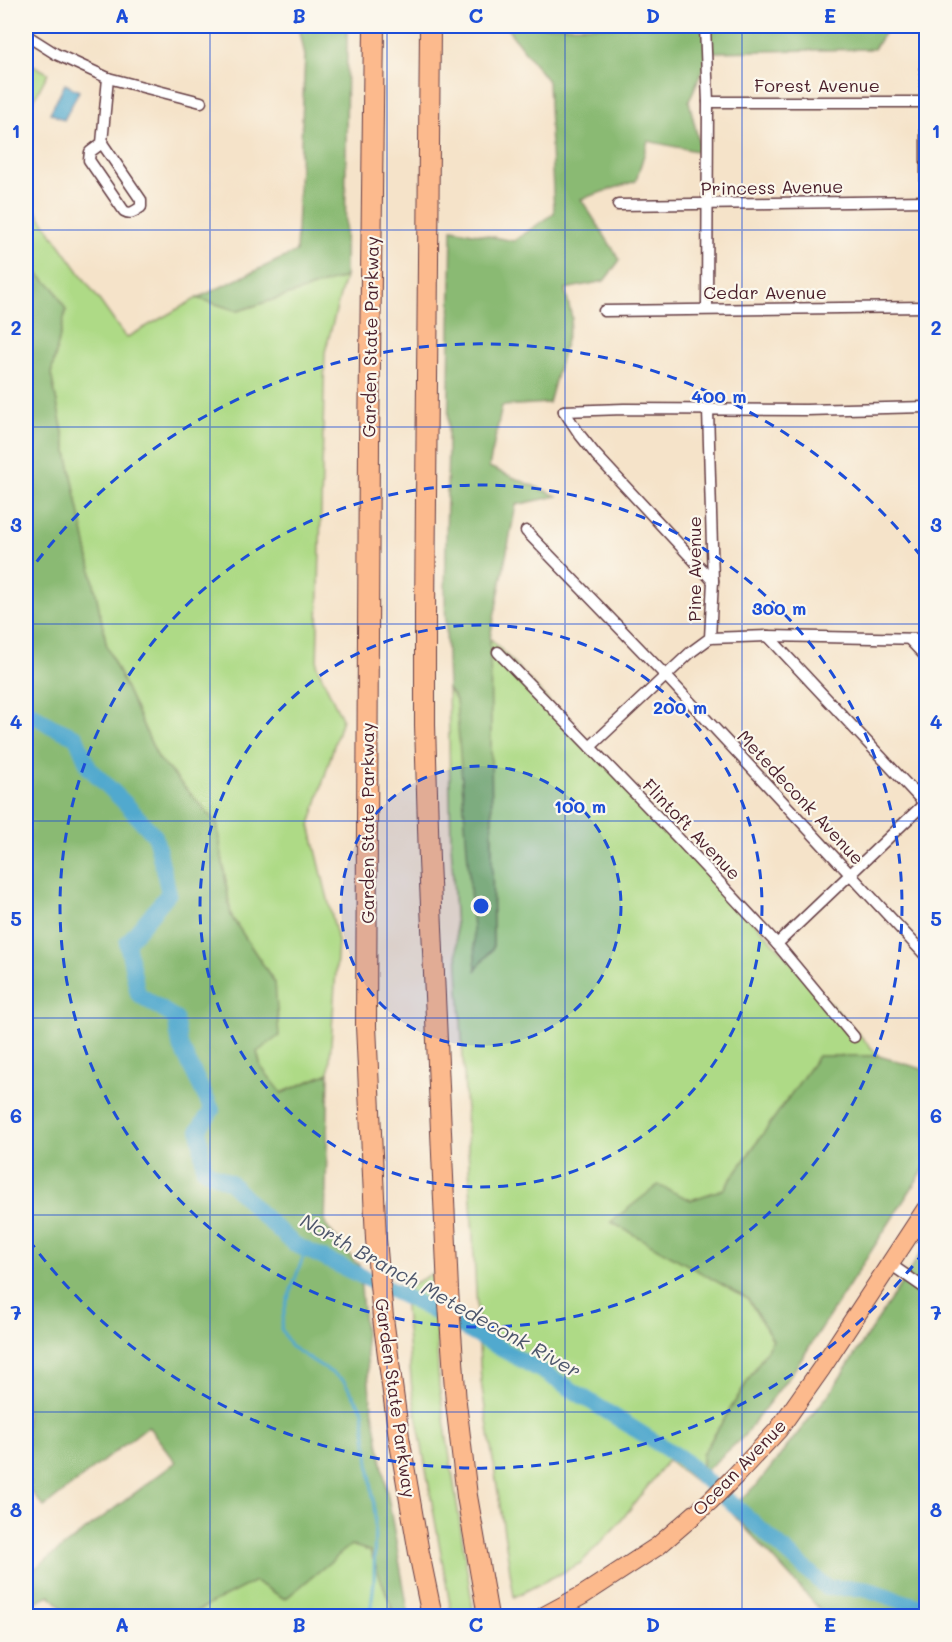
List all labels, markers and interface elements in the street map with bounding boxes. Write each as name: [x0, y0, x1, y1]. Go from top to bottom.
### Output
text: A: [115, 2, 129, 28]
text: B: [292, 2, 306, 28]
text: C: [469, 2, 484, 28]
text: D: [646, 2, 660, 28]
text: E: [824, 2, 836, 28]
street label: Forest Avenue: [754, 73, 880, 97]
text: 1: [12, 117, 20, 143]
text: 1: [932, 117, 940, 143]
street label: Princess Avenue: [700, 174, 844, 200]
street label: Garden State Parkway: [356, 236, 384, 438]
street label: Cedar Avenue: [703, 280, 827, 304]
text: 2: [10, 314, 22, 340]
text: 2: [930, 314, 942, 340]
text: 400 m: [691, 384, 747, 408]
text: 3: [10, 511, 22, 537]
text: 3: [930, 511, 942, 537]
street label: Pine Avenue: [682, 516, 706, 622]
text: 300 m: [752, 596, 806, 620]
text: 200 m: [653, 695, 707, 719]
text: 4: [10, 708, 23, 734]
text: 4: [930, 708, 943, 734]
street label: Garden State Parkway: [355, 722, 379, 924]
street label: Metedeconk Avenue: [732, 724, 870, 870]
street label: Flintoft Avenue: [638, 773, 746, 885]
text: 100 m: [554, 794, 606, 818]
centre of rings: [471, 896, 491, 916]
text: 5: [10, 905, 22, 931]
text: 5: [930, 905, 942, 931]
text: 6: [10, 1102, 22, 1128]
text: 6: [930, 1102, 942, 1128]
water label: North Branch Metedeconk River: [296, 1207, 586, 1383]
street label: Garden State Parkway: [370, 1297, 422, 1499]
text: 7: [10, 1299, 22, 1325]
text: 7: [930, 1299, 942, 1325]
street label: Ocean Avenue: [687, 1414, 791, 1520]
text: 8: [10, 1496, 22, 1522]
text: 8: [930, 1496, 942, 1522]
text: A: [115, 1611, 129, 1637]
text: B: [292, 1611, 306, 1637]
text: C: [469, 1611, 484, 1637]
text: D: [646, 1611, 660, 1637]
text: E: [824, 1611, 836, 1637]

